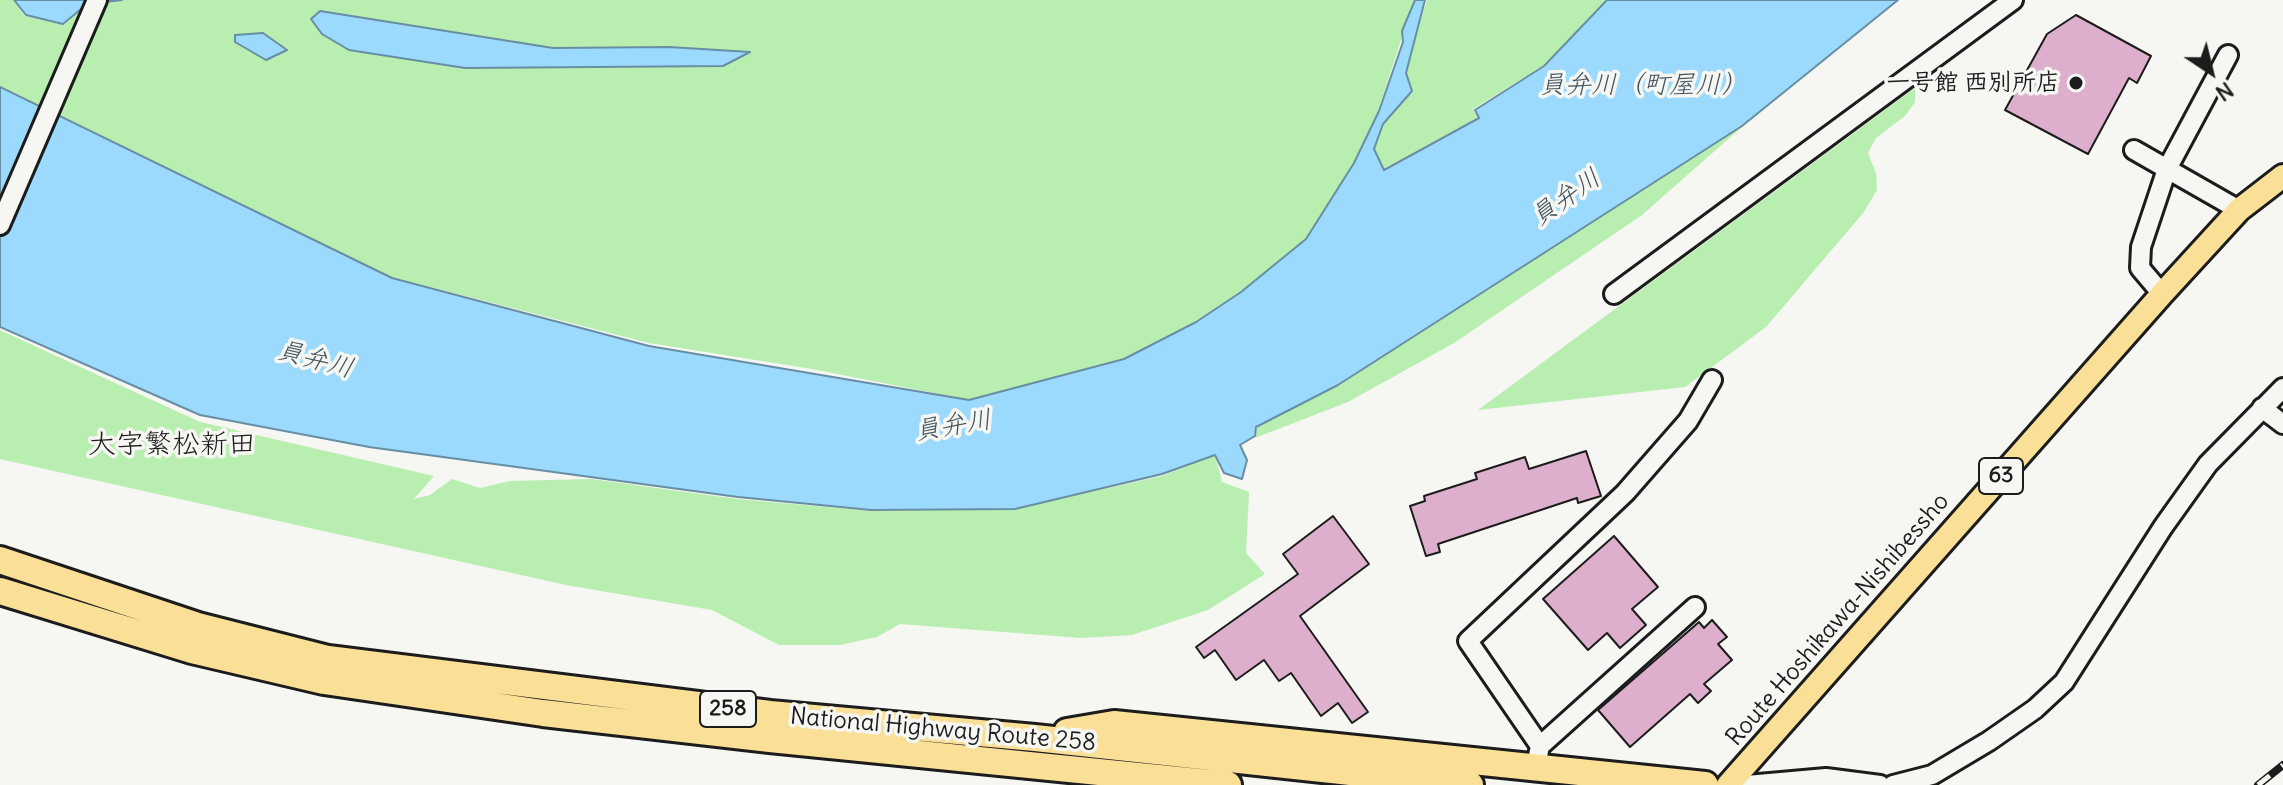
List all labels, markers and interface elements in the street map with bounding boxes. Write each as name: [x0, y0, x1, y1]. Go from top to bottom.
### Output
north arrow: [2171, 32, 2251, 112]
place label: 一号館 西別所店: [1886, 69, 2060, 97]
water label: 員弁川（町屋川）: [1539, 70, 1747, 102]
marker: 一号館 西別所店: [2067, 74, 2085, 92]
text: N: [2211, 76, 2239, 107]
water label: 員弁川: [1525, 163, 1607, 233]
water label: 員弁川: [273, 335, 357, 385]
water label: 員弁川: [912, 404, 994, 448]
district label: 大字繁松新田: [88, 428, 256, 462]
road number: 63: [1979, 458, 2023, 494]
street label: Route Hoshikawa-Nishibessho: [1720, 488, 1956, 752]
road number: 258: [700, 691, 756, 727]
street label: National Highway Route 258: [789, 702, 1097, 758]

